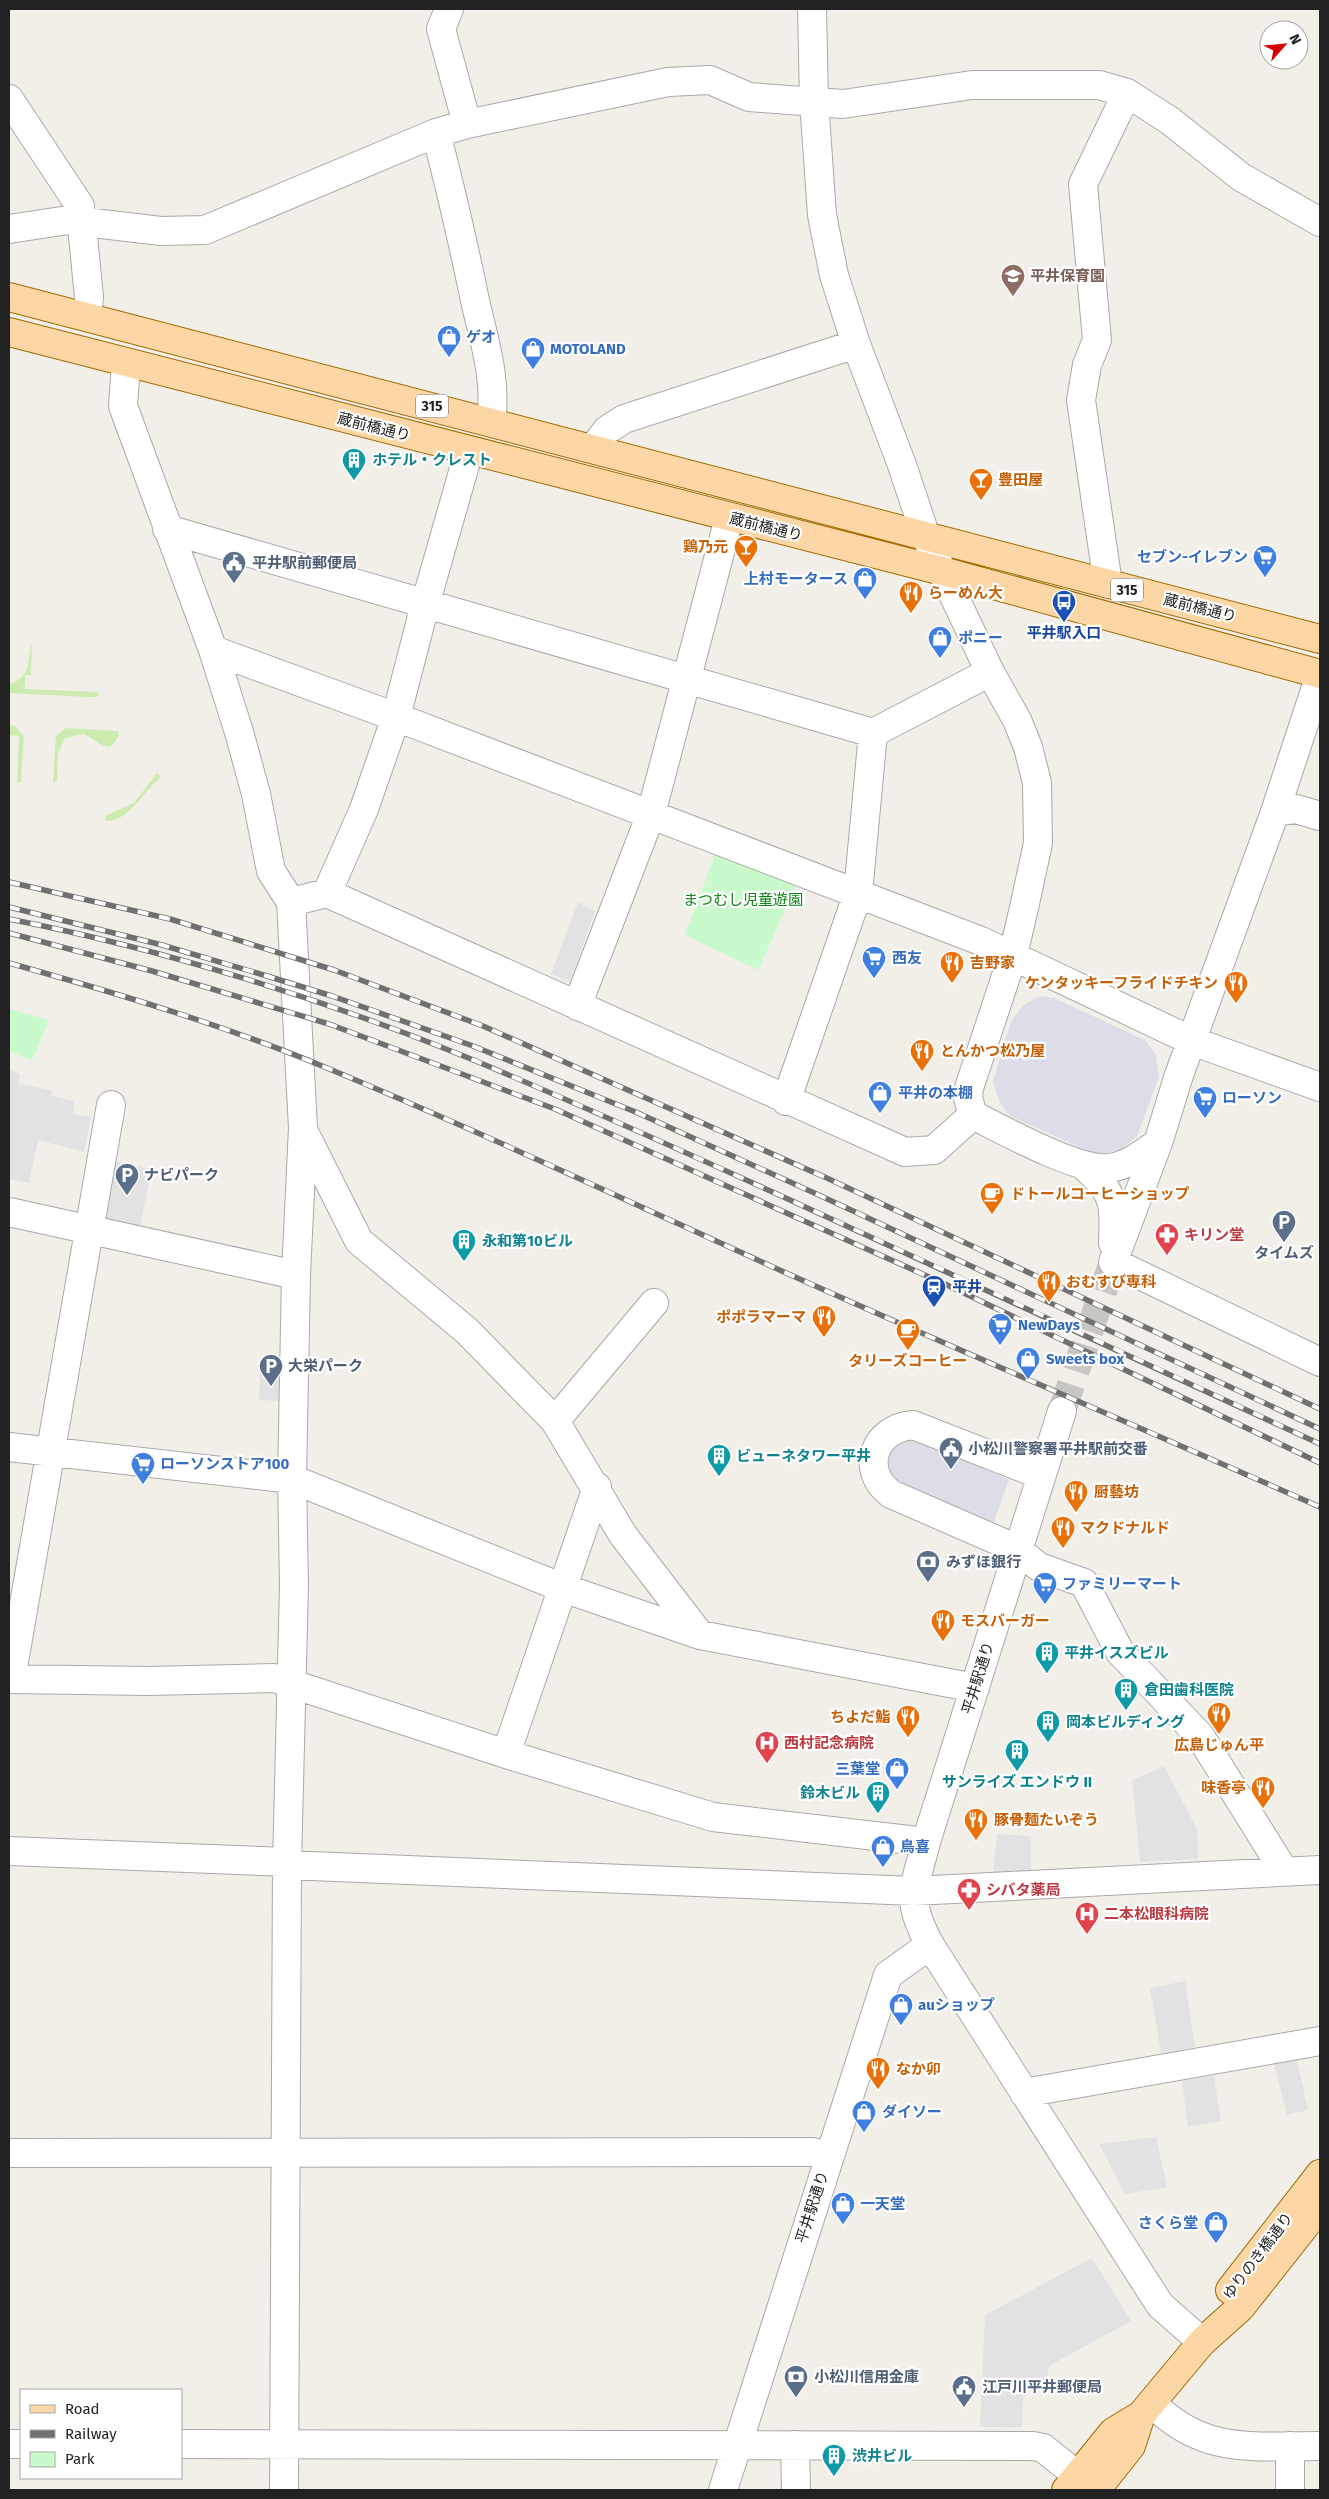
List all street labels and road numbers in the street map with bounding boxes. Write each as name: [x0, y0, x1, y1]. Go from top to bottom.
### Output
road number: 315: [416, 394, 448, 418]
street label: 蔵前橋通り: [335, 409, 413, 445]
street label: 蔵前橋通り: [727, 509, 805, 545]
road number: 315: [1111, 578, 1143, 602]
street label: 蔵前橋通り: [1161, 590, 1239, 626]
street label: 平井駅通り: [958, 1639, 998, 1717]
street label: 平井駅通り: [792, 2169, 832, 2245]
street label: ゆりのき橋通り: [1219, 2209, 1297, 2303]

